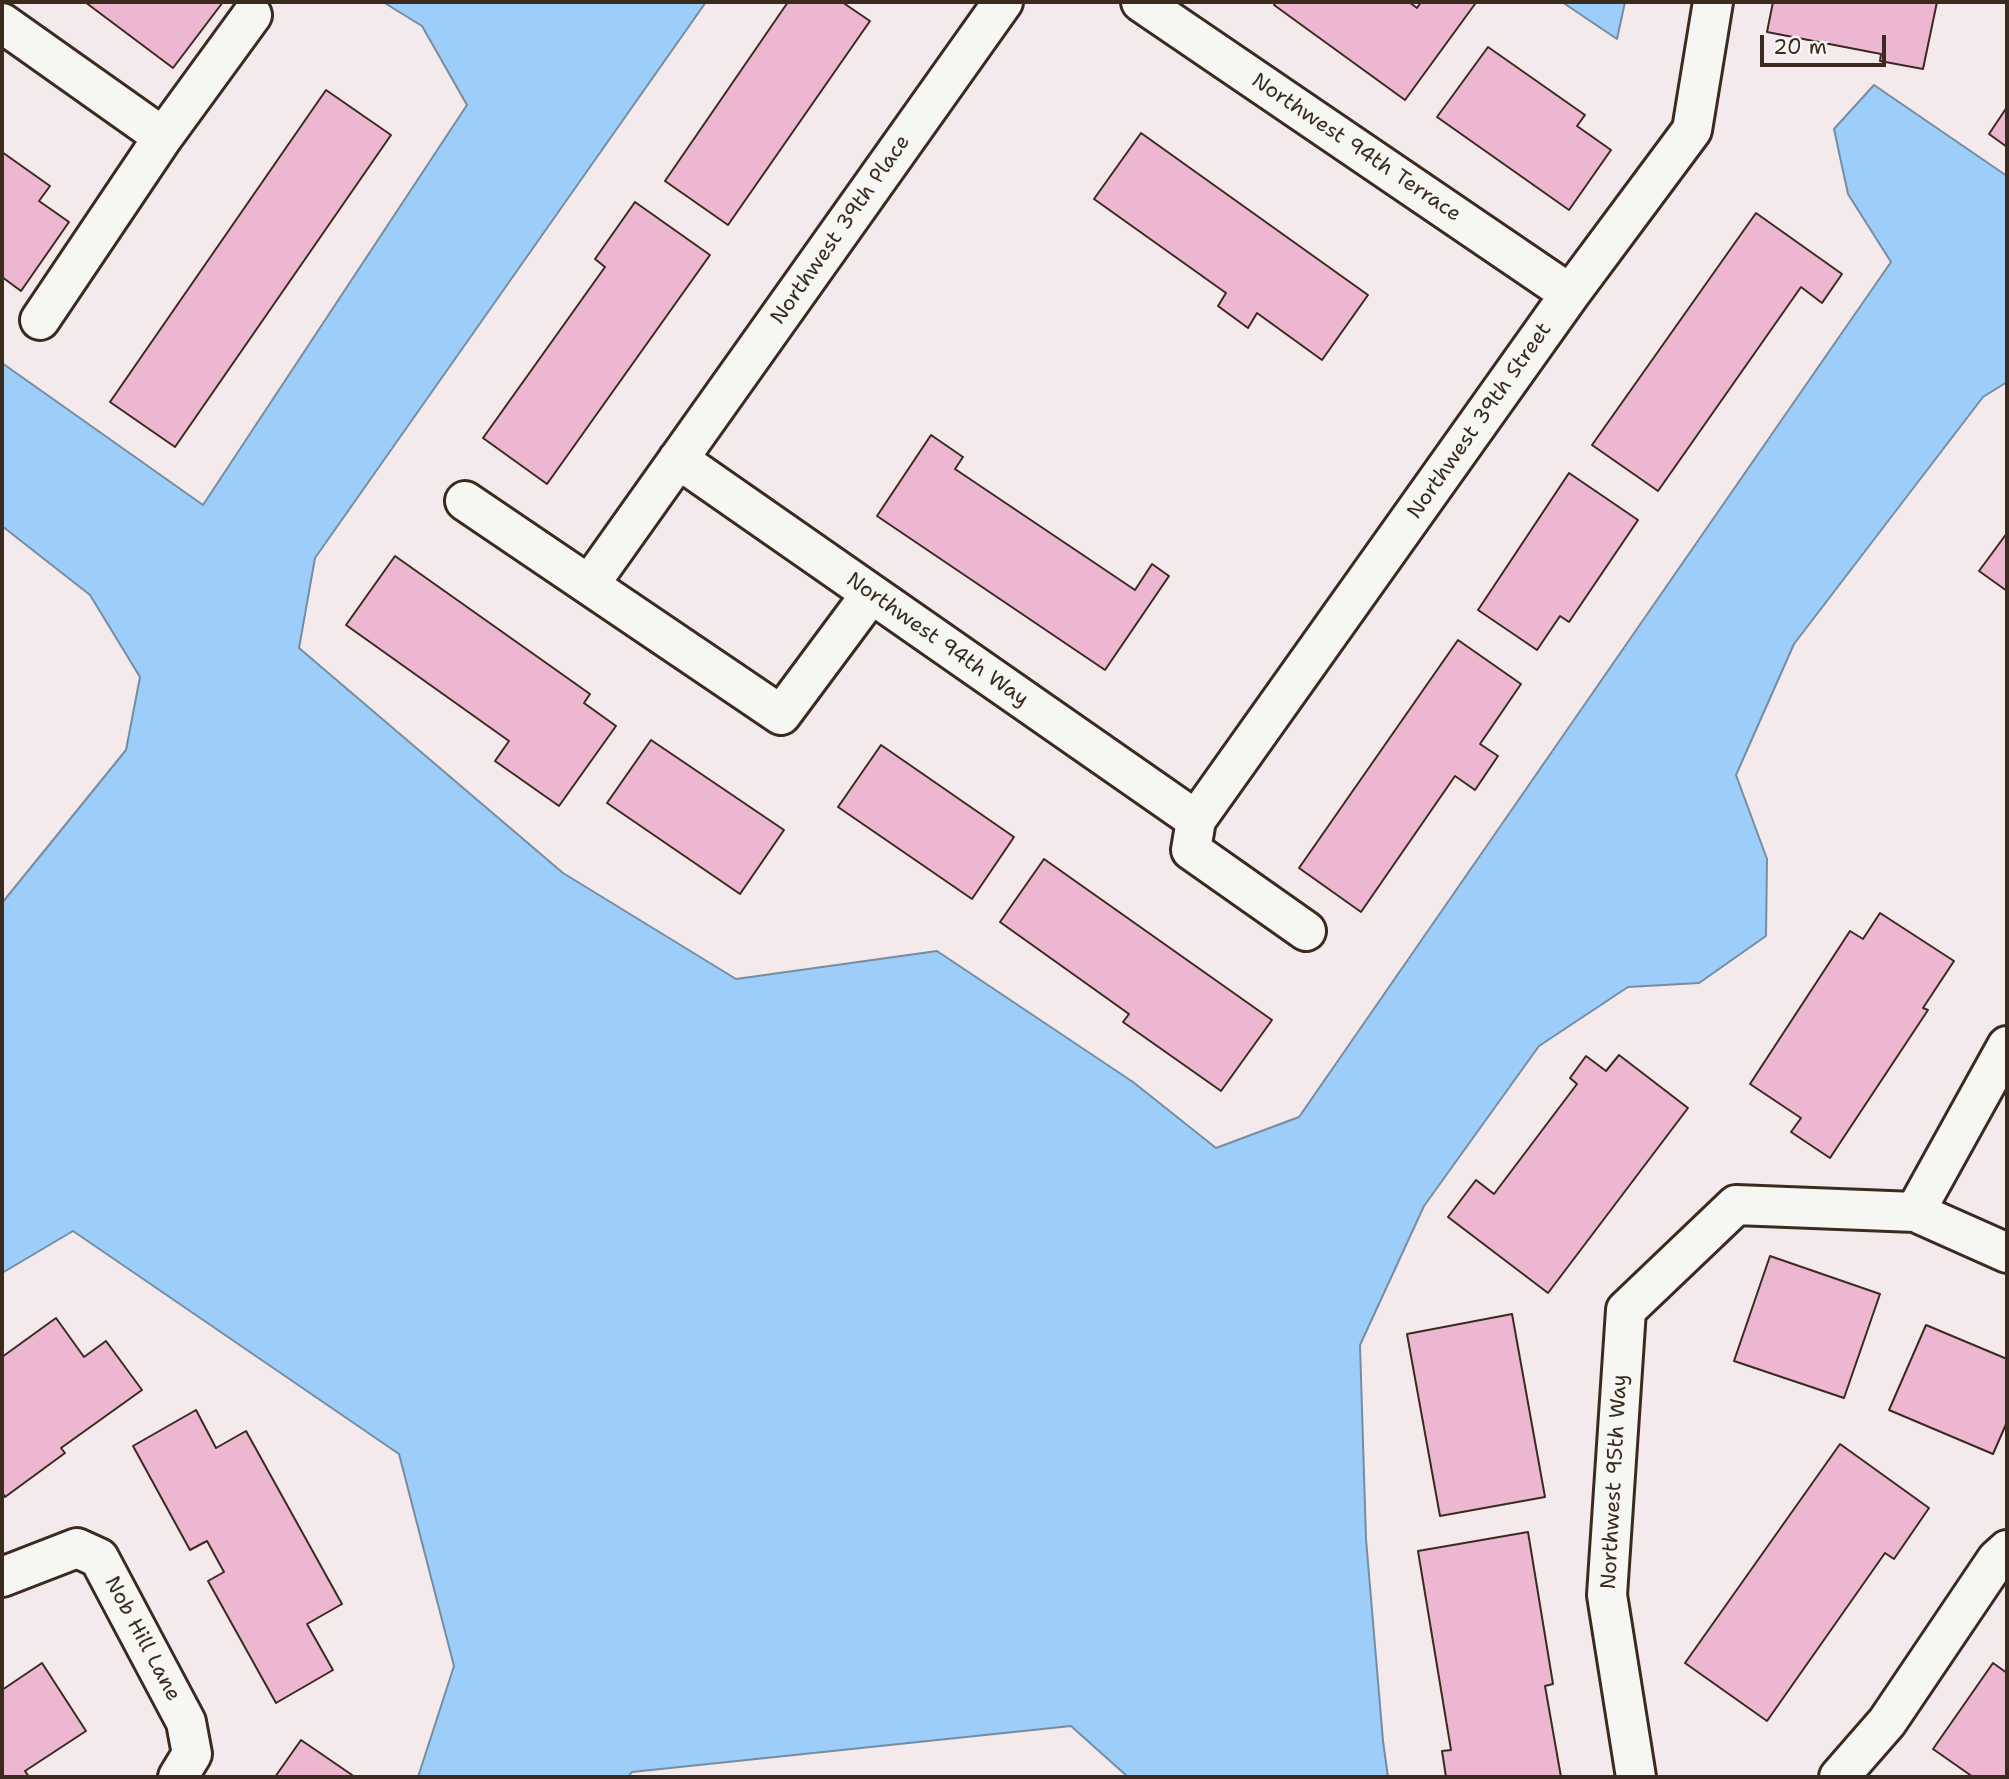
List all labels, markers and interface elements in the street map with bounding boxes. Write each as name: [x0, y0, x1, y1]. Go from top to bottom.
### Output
scale bar: [1764, 21, 1890, 65]
text: 20 m: [1773, 33, 1827, 61]
street label: Northwest 94th Terrace: [1246, 68, 1466, 228]
street label: Northwest 39th Place: [766, 130, 916, 330]
street label: Northwest 39th Street: [1403, 318, 1557, 524]
street label: Northwest 94th Way: [841, 568, 1033, 712]
street label: Northwest 95th Way: [1597, 1374, 1633, 1590]
street label: Nob Hill Lane: [99, 1572, 185, 1706]

